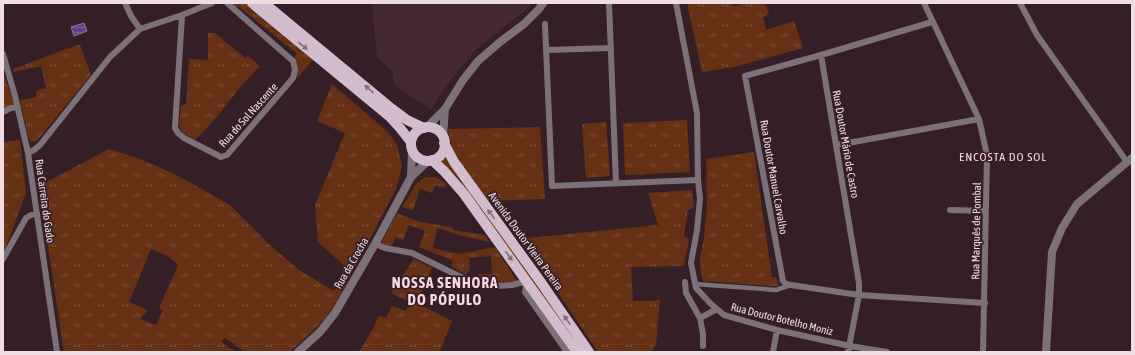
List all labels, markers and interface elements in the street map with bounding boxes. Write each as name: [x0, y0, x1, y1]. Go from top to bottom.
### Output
one-way arrow: [298, 41, 309, 50]
street label: Rua do Sol Nascente: [216, 81, 280, 149]
one-way arrow: [364, 85, 375, 94]
street label: Rua Doutor Mário de Castro: [831, 89, 861, 199]
street label: Rua Doutor Manuel Carvalho: [758, 119, 790, 235]
district label: ENCOSTA DO SOL: [959, 150, 1047, 164]
street label: Rua Carreira do Gado: [33, 158, 57, 244]
street label: Rua Marquês de Pombal: [969, 182, 983, 280]
street label: Avenida Doutor Vieira Pereira: [486, 190, 566, 292]
one-way arrow: [487, 209, 496, 220]
street label: Rua da Crocha: [332, 235, 370, 291]
one-way arrow: [505, 251, 513, 261]
district label: NOSSA SENHORA DO PÓPULO: [392, 274, 498, 308]
street label: Rua Doutor Botelho Moniz: [730, 301, 834, 338]
one-way arrow: [563, 315, 571, 325]

